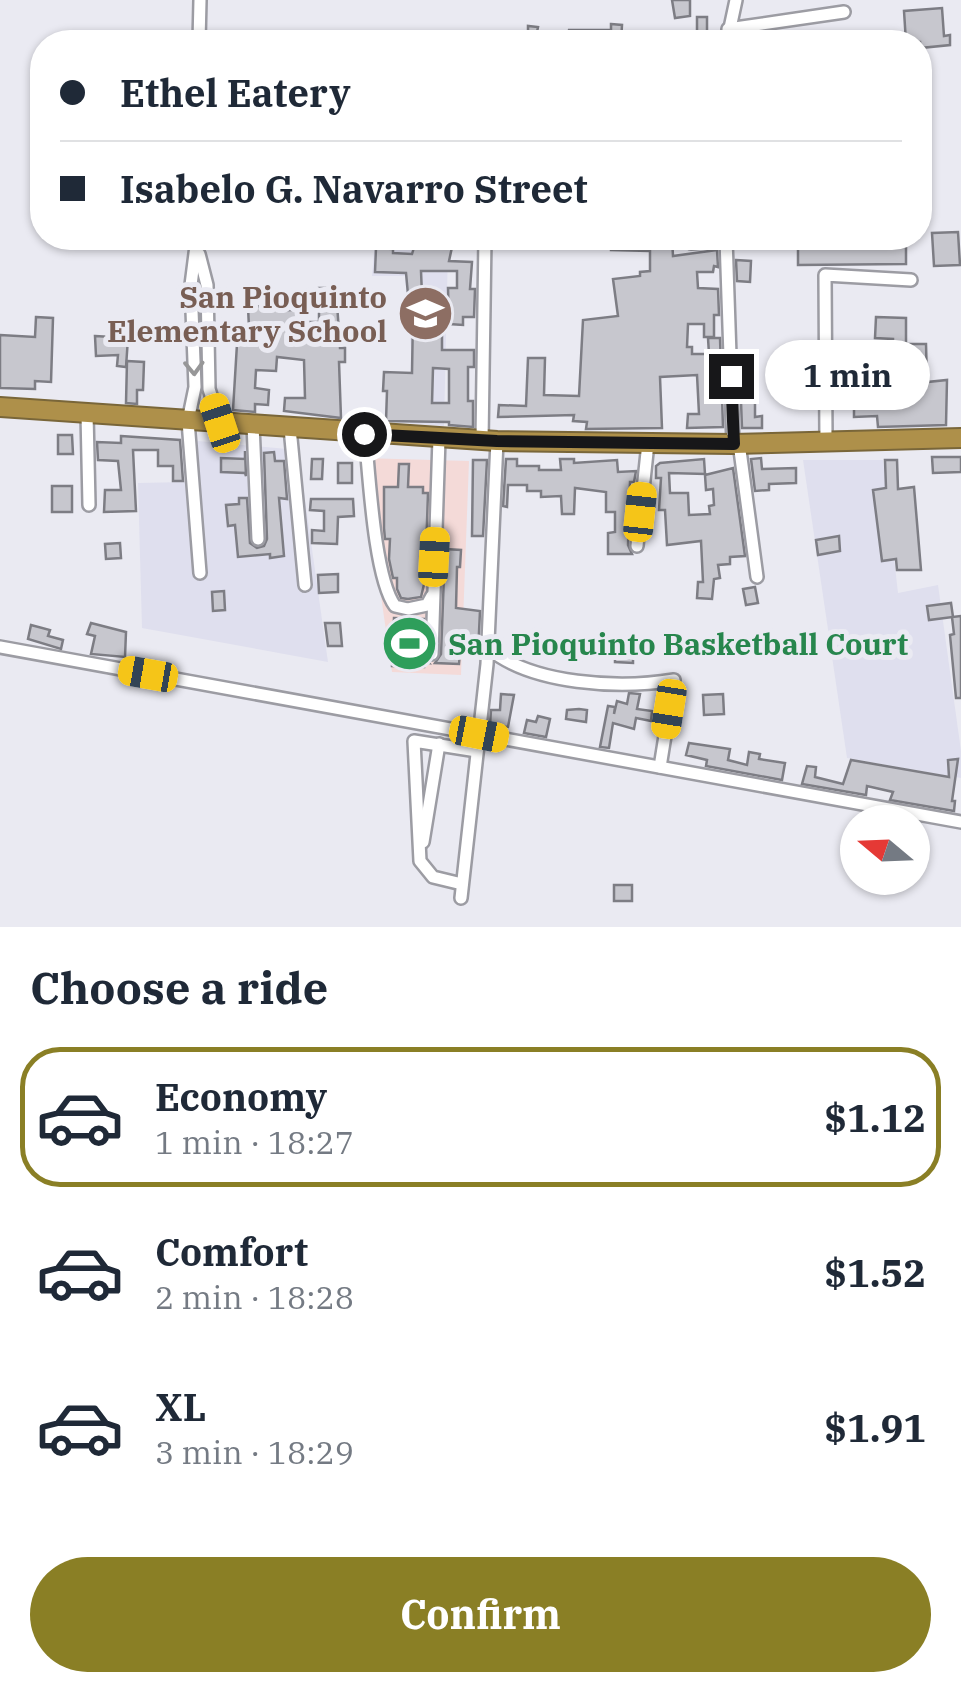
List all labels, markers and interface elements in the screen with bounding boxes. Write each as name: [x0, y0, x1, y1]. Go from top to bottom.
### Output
text: Ethel Eatery: [120, 68, 351, 117]
text: Isabelo G. Navarro Street: [120, 164, 588, 213]
place label: San Pioquinto Elementary School: [107, 277, 387, 350]
school or university icon: San Pioquinto Elementary School: [396, 283, 456, 343]
callout: 1 min: [766, 341, 931, 411]
route end: [709, 354, 754, 399]
text: 1 min: [803, 354, 892, 396]
one-way arrow: [184, 360, 205, 376]
car: [196, 390, 244, 456]
route start: [342, 412, 387, 457]
car: [622, 481, 658, 543]
car: [417, 526, 451, 588]
sports icon: San Pioquinto Basketball Court: [379, 613, 439, 673]
place label: San Pioquinto Basketball Court: [448, 624, 908, 663]
car: [116, 654, 180, 694]
car: [649, 677, 689, 741]
car: [447, 714, 511, 754]
north arrow: [840, 805, 930, 895]
map controls: [840, 805, 930, 895]
text: Choose a ride: [30, 958, 328, 1016]
icon: car: [35, 1072, 125, 1162]
text: Economy: [155, 1072, 327, 1121]
text: $1.12: [824, 1093, 926, 1142]
text: 1 min · 18:27: [155, 1121, 354, 1163]
icon: car: [35, 1227, 125, 1317]
text: Comfort: [155, 1227, 308, 1276]
text: $1.52: [824, 1248, 926, 1297]
text: 2 min · 18:28: [155, 1276, 354, 1318]
icon: car: [35, 1382, 125, 1472]
text: XL: [155, 1382, 206, 1431]
text: $1.91: [824, 1403, 926, 1452]
text: 3 min · 18:29: [155, 1431, 354, 1473]
button: Confirm: [30, 1557, 931, 1672]

